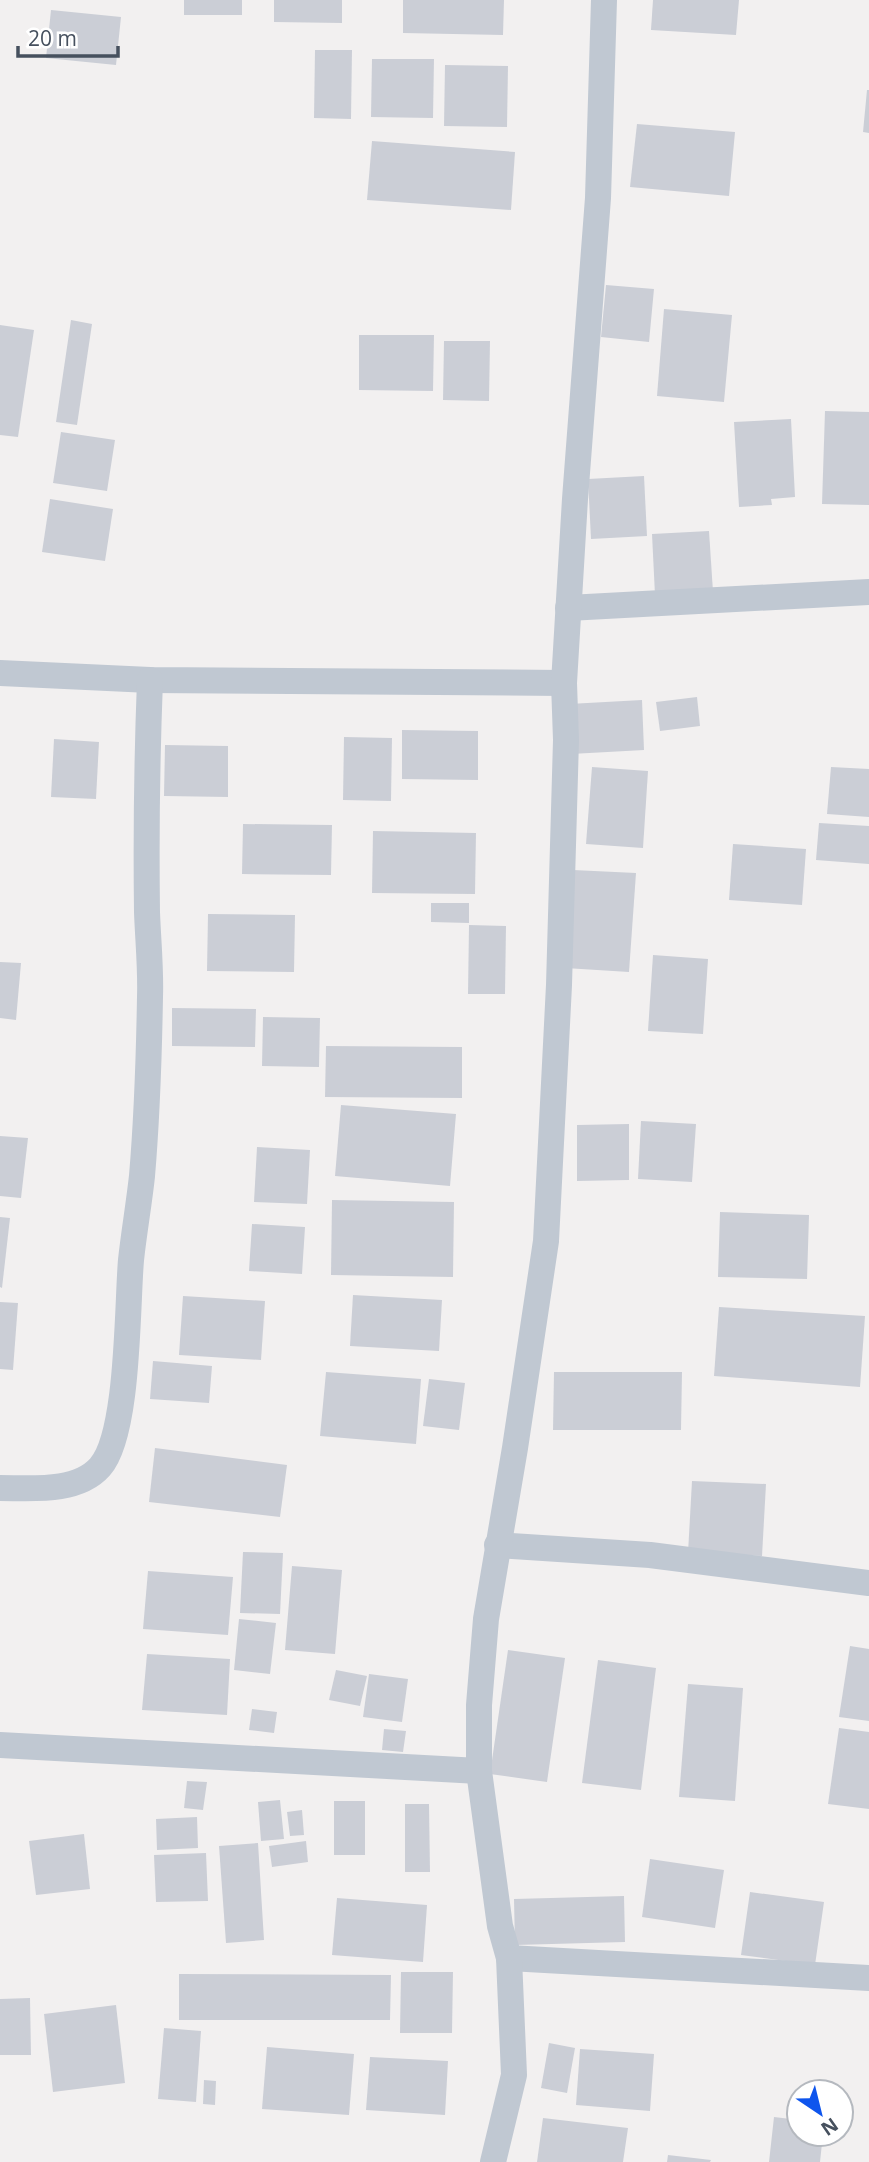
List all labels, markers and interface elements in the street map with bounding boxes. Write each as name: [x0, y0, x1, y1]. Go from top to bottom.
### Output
scale bar: [18, 14, 117, 58]
text: 20 m: [28, 24, 77, 52]
north arrow: [785, 2078, 855, 2148]
text: N: [816, 2112, 844, 2142]

